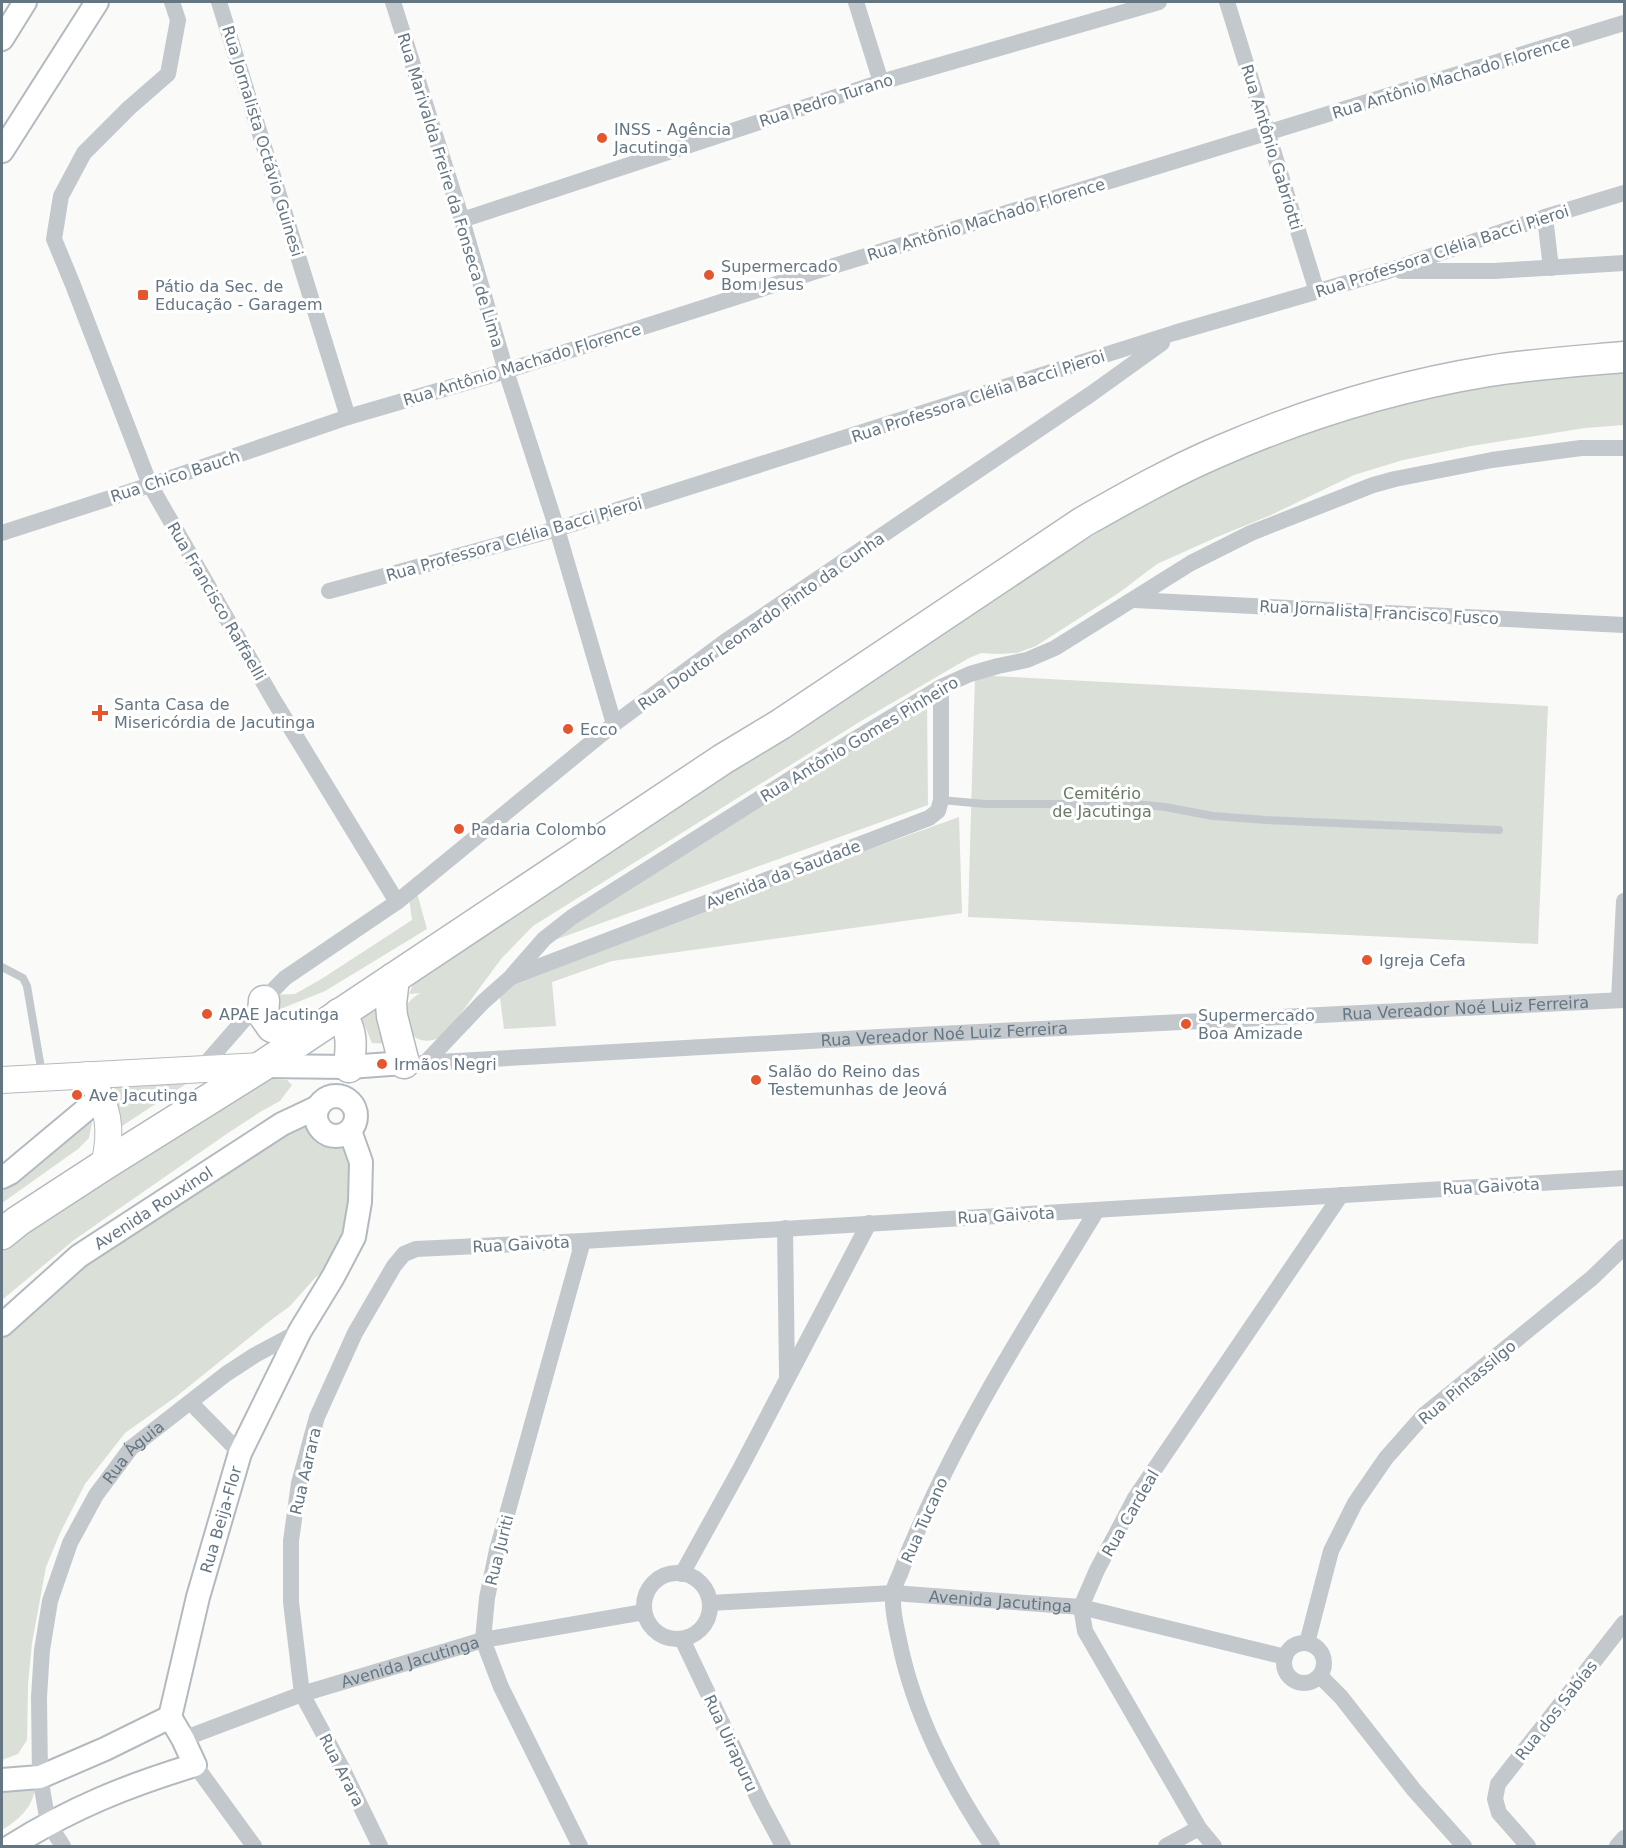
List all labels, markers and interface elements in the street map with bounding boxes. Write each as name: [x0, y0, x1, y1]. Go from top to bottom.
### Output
street label: Rua Jornalista Octávio Guinesi: [218, 23, 307, 259]
street label: Rua Marivalda Freire da Fonseca de Lima: [394, 31, 508, 350]
street label: Rua Antônio Machado Florence: [1330, 32, 1572, 123]
street label: Rua Antônio Gabriotti: [1237, 62, 1306, 232]
street label: Rua Pedro Turano: [757, 70, 895, 131]
place label: INSS - Agência Jacutinga: [613, 120, 731, 157]
marker: INSS - Agência Jacutinga: [595, 131, 609, 145]
street label: Rua Antônio Machado Florence: [865, 174, 1107, 265]
street label: Rua Professora Clélia Bacci Pieroi: [1313, 201, 1571, 302]
place label: Supermercado Bom Jesus: [721, 257, 838, 294]
marker: Supermercado Bom Jesus: [702, 268, 716, 282]
place label: Pátio da Sec. de Educação - Garagem: [155, 277, 323, 314]
marker: Pátio da Sec. de Educação - Garagem: [136, 288, 150, 302]
street label: Rua Antônio Machado Florence: [401, 319, 643, 410]
street label: Rua Professora Clélia Bacci Pieroi: [849, 346, 1107, 447]
street label: Rua Chico Bauch: [108, 447, 242, 506]
street label: Rua Professora Clélia Bacci Pieroi: [384, 494, 644, 585]
street label: Rua Francisco Raffaelli: [163, 519, 270, 684]
street label: Rua Doutor Leonardo Pinto da Cunha: [634, 529, 888, 714]
street label: Rua Jornalista Francisco Fusco: [1259, 597, 1499, 628]
street label: Rua Antônio Gomes Pinheiro: [757, 673, 962, 806]
place label: Santa Casa de Misericórdia de Jacutinga: [114, 695, 315, 732]
marker: Santa Casa de Misericórdia de Jacutinga: [91, 704, 109, 722]
place label: Ecco: [580, 720, 618, 739]
marker: Ecco: [561, 722, 575, 736]
park label: Cemitério de Jacutinga: [1052, 784, 1152, 821]
place label: Padaria Colombo: [471, 820, 606, 839]
marker: Padaria Colombo: [452, 822, 466, 836]
street label: Avenida da Saudade: [703, 836, 863, 913]
place label: Igreja Cefa: [1379, 951, 1466, 970]
marker: Igreja Cefa: [1360, 953, 1374, 967]
street label: Rua Vereador Noé Luiz Ferreira: [1342, 993, 1590, 1024]
place label: APAE Jacutinga: [219, 1005, 339, 1024]
place label: Supermercado Boa Amizade: [1198, 1006, 1315, 1043]
marker: APAE Jacutinga: [200, 1007, 214, 1021]
marker: Supermercado Boa Amizade: [1179, 1017, 1193, 1031]
street label: Rua Vereador Noé Luiz Ferreira: [820, 1019, 1068, 1050]
place label: Irmãos Negri: [394, 1055, 497, 1074]
marker: Irmãos Negri: [375, 1057, 389, 1071]
place label: Salão do Reino das Testemunhas de Jeová: [767, 1062, 947, 1099]
marker: Salão do Reino das Testemunhas de Jeová: [749, 1073, 763, 1087]
place label: Ave Jacutinga: [89, 1086, 198, 1105]
marker: Ave Jacutinga: [70, 1088, 84, 1102]
street label: Avenida Rouxinol: [91, 1163, 216, 1254]
street label: Rua Gaivota: [1442, 1174, 1540, 1199]
street label: Rua Gaivota: [957, 1203, 1055, 1228]
street label: Rua Gaivota: [472, 1232, 570, 1257]
street label: Rua Pintassilgo: [1415, 1336, 1520, 1429]
street label: Rua Águia: [99, 1417, 168, 1488]
street label: Rua Aarara: [286, 1426, 325, 1517]
street label: Rua Beija-Flor: [196, 1463, 246, 1575]
street label: Rua Cardeal: [1098, 1467, 1163, 1560]
street label: Rua Tucano: [897, 1475, 952, 1566]
street label: Rua Juriti: [482, 1513, 517, 1587]
street label: Avenida Jacutinga: [928, 1587, 1073, 1616]
street label: Avenida Jacutinga: [339, 1633, 482, 1692]
street label: Rua dos Sabías: [1512, 1657, 1601, 1764]
street label: Rua Uirapuru: [700, 1692, 761, 1795]
street label: Rua Arara: [315, 1731, 368, 1810]

